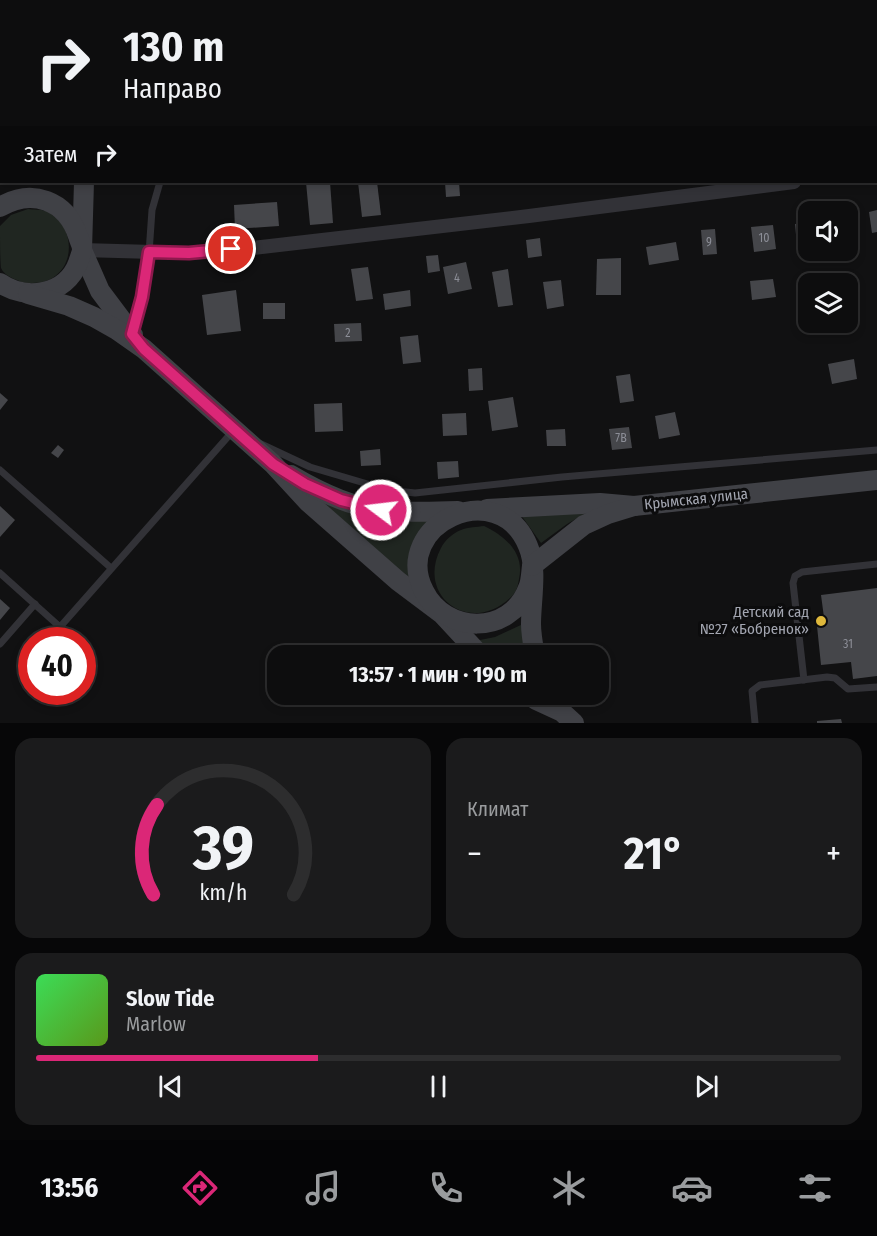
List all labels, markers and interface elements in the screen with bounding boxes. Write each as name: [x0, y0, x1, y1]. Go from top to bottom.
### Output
text: 130 m: [123, 22, 224, 72]
icon: right: [24, 24, 102, 102]
text: Направо: [123, 73, 222, 105]
icon: right: [89, 138, 122, 171]
text: Затем: [24, 141, 77, 168]
map controls: [798, 201, 858, 333]
button: sound: [798, 201, 858, 261]
pin: [205, 223, 256, 274]
house number: 10: [759, 231, 769, 245]
icon: arrive: [214, 232, 247, 265]
house number: 9: [706, 235, 712, 249]
house number: 4: [454, 271, 460, 285]
button: layers: [798, 273, 858, 333]
house number: 2: [345, 326, 351, 340]
house number: 7В: [615, 431, 627, 445]
position arrow: [349, 478, 413, 542]
street label: Крымская улица: [643, 485, 749, 513]
place label: Детский сад №27 «Бобренок»: [700, 603, 809, 638]
marker: Детский сад №27 «Бобренок»: [814, 614, 828, 628]
speed limit sign: 40: [18, 627, 96, 705]
house number: 31: [843, 637, 853, 651]
text: 13:57 · 1 мин · 190 m: [349, 661, 527, 688]
text: Климат: [467, 797, 528, 821]
text: 39: [191, 811, 254, 886]
text: 21°: [624, 827, 684, 881]
text: −: [467, 834, 482, 874]
text: +: [826, 834, 841, 874]
text: km/h: [199, 880, 247, 906]
text: Slow Tide: [126, 985, 214, 1012]
text: Marlow: [126, 1012, 186, 1036]
icon: previous: [154, 1070, 187, 1103]
icon: pause: [422, 1070, 455, 1103]
icon: next: [690, 1070, 723, 1103]
icon: directions: [179, 1167, 221, 1209]
icon: music: [302, 1167, 344, 1209]
icon: phone: [425, 1167, 467, 1209]
icon: climate: [548, 1167, 590, 1209]
icon: car: [671, 1167, 713, 1209]
icon: filters: [794, 1167, 836, 1209]
text: 13:56: [41, 1172, 98, 1204]

